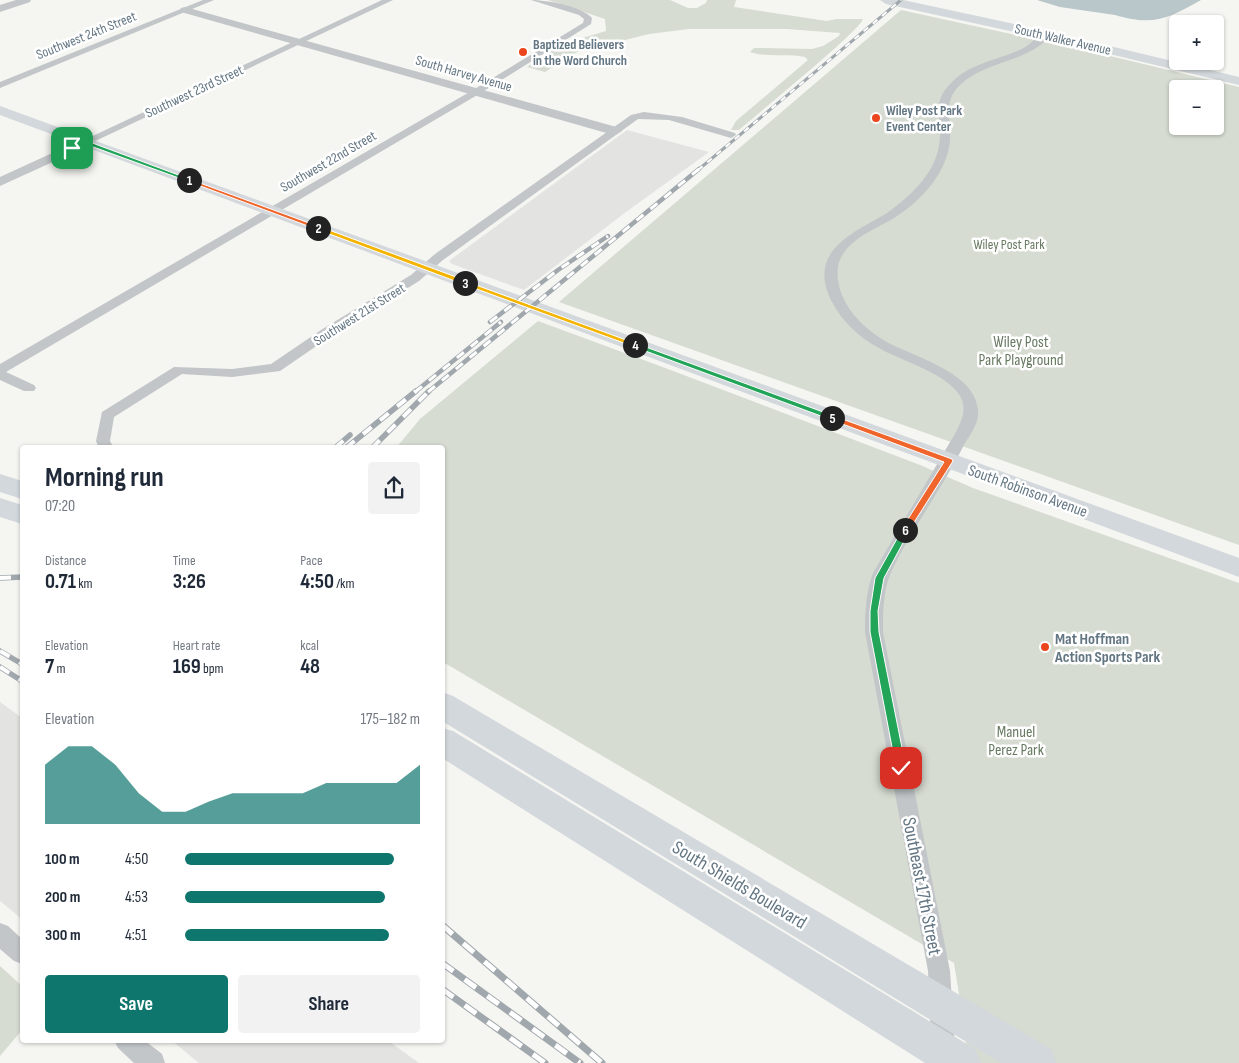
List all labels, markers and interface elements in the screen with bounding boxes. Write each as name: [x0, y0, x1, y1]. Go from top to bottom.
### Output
street label: Southwest 24th Street: [34, 8, 139, 63]
map controls: [1169, 15, 1224, 135]
button: +: [1169, 15, 1224, 70]
street label: South Walker Avenue: [1013, 20, 1113, 59]
place label: Baptized Believers in the Word Church: [533, 36, 627, 69]
marker: Baptized Believers in the Word Church: [517, 46, 529, 58]
street label: South Harvey Avenue: [414, 52, 514, 95]
street label: Southwest 23rd Street: [143, 61, 246, 122]
button: −: [1169, 80, 1224, 135]
place label: Wiley Post Park Event Center: [886, 102, 962, 135]
marker: Wiley Post Park Event Center: [870, 112, 882, 124]
pin: [51, 127, 93, 169]
street label: Southwest 22nd Street: [277, 127, 379, 196]
icon: arrive: [58, 134, 86, 162]
pin: 1: [176, 168, 202, 192]
text: 1: [187, 172, 192, 189]
pin: 2: [306, 216, 330, 240]
text: 2: [315, 220, 322, 237]
park label: Wiley Post Park: [973, 236, 1045, 253]
pin: 3: [452, 270, 478, 296]
text: 3: [462, 275, 469, 292]
street label: Southwest 21st Street: [310, 279, 408, 349]
pin: 4: [622, 332, 648, 358]
park label: Wiley Post Park Playground: [978, 333, 1064, 370]
text: 4: [632, 337, 639, 354]
pin: 5: [820, 406, 844, 430]
text: 5: [829, 410, 836, 427]
text: Morning run: [45, 461, 164, 494]
street label: South Robinson Avenue: [965, 461, 1090, 522]
button: share: [368, 462, 420, 514]
text: 07:20: [45, 497, 75, 516]
pin: 6: [892, 518, 918, 542]
text: 6: [902, 522, 909, 539]
text: Distance: [45, 552, 86, 569]
text: Time: [173, 552, 196, 569]
text: Pace: [300, 552, 323, 569]
text: 0.71: [45, 569, 76, 594]
text: 3:26: [173, 569, 206, 594]
text: 4:50: [300, 569, 334, 594]
text: km: [76, 575, 93, 592]
text: /km: [334, 575, 354, 592]
place label: Mat Hoffman Action Sports Park: [1054, 630, 1160, 667]
text: Elevation: [45, 637, 88, 654]
text: Heart rate: [173, 637, 220, 654]
text: kcal: [300, 637, 319, 654]
marker: Mat Hoffman Action Sports Park: [1039, 641, 1051, 653]
text: 7: [45, 654, 54, 679]
text: 169: [173, 654, 201, 679]
text: 48: [300, 654, 320, 679]
text: m: [54, 660, 65, 677]
text: bpm: [201, 660, 224, 677]
text: Elevation: [45, 710, 94, 729]
text: 175–182 m: [360, 710, 420, 729]
park label: Manuel Perez Park: [988, 723, 1044, 760]
pin: [880, 747, 922, 789]
icon: check: [887, 754, 915, 782]
street label: Southeast 17th Street: [897, 815, 946, 957]
street label: South Shields Boulevard: [668, 836, 810, 934]
text: 100 m: [45, 850, 80, 869]
text: 4:50: [125, 850, 148, 869]
text: 200 m: [45, 888, 80, 907]
text: 4:53: [125, 888, 148, 907]
text: 300 m: [45, 926, 81, 945]
text: 4:51: [125, 926, 147, 945]
button: Save: [45, 975, 228, 1033]
button: Share: [238, 975, 420, 1033]

